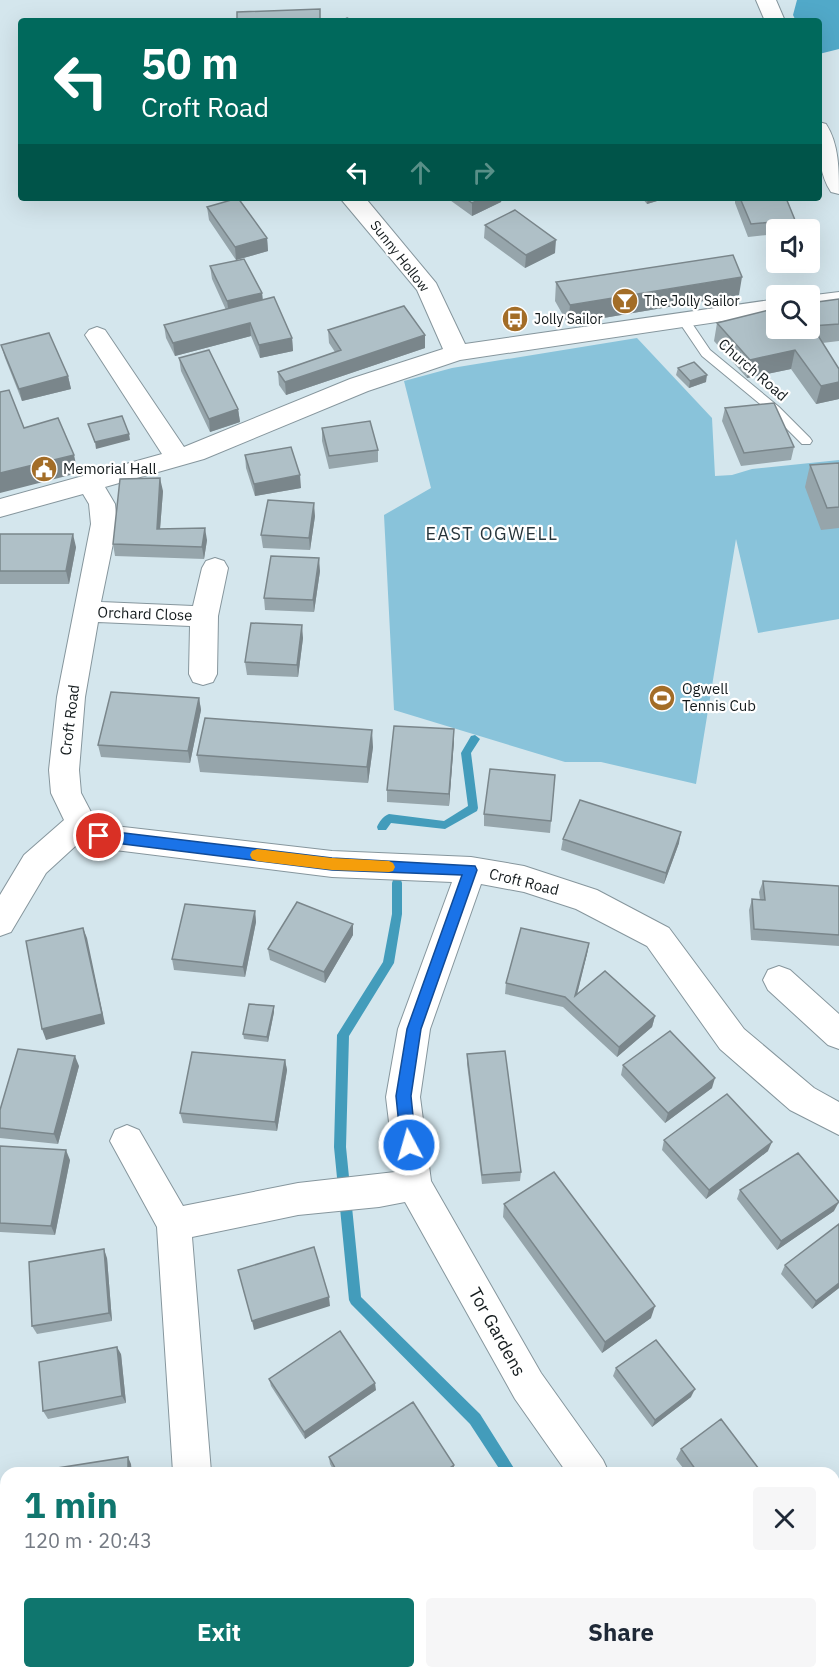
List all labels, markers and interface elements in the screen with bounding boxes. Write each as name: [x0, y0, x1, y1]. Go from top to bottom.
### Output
text: 50 m: [141, 36, 239, 91]
icon: left: [42, 42, 120, 120]
text: Croft Road: [141, 89, 269, 124]
icon: left: [341, 156, 374, 189]
icon: ahead: [404, 156, 437, 189]
icon: right: [467, 156, 500, 189]
street label: Sunny Hollow: [366, 217, 434, 296]
map controls: [766, 219, 820, 339]
button: sound: [766, 219, 820, 273]
button: search: [766, 285, 820, 339]
bar icon: The Jolly Sailor: [610, 286, 640, 316]
place label: The Jolly Sailor: [644, 292, 740, 310]
bus stop icon: Jolly Sailor: [500, 304, 530, 334]
place label: Jolly Sailor: [534, 310, 603, 328]
street label: Church Road: [715, 334, 792, 405]
public building icon: Memorial Hall: [29, 454, 59, 484]
place label: Memorial Hall: [63, 459, 157, 478]
district label: EAST OGWELL: [425, 522, 559, 545]
street label: Orchard Close: [97, 602, 193, 625]
place label: Ogwell Tennis Cub: [682, 679, 756, 715]
street label: Croft Road: [56, 683, 83, 756]
sports icon: Ogwell Tennis Cub: [647, 683, 677, 713]
pin: [73, 810, 124, 861]
icon: arrive: [82, 819, 115, 852]
street label: Croft Road: [487, 864, 561, 899]
position arrow: [377, 1113, 441, 1177]
street label: Tor Gardens: [464, 1283, 531, 1380]
text: 1 min: [24, 1481, 118, 1528]
button: close: [753, 1487, 816, 1550]
text: 120 m · 20:43: [24, 1527, 152, 1554]
button: Exit: [24, 1598, 414, 1667]
button: Share: [426, 1598, 816, 1667]

